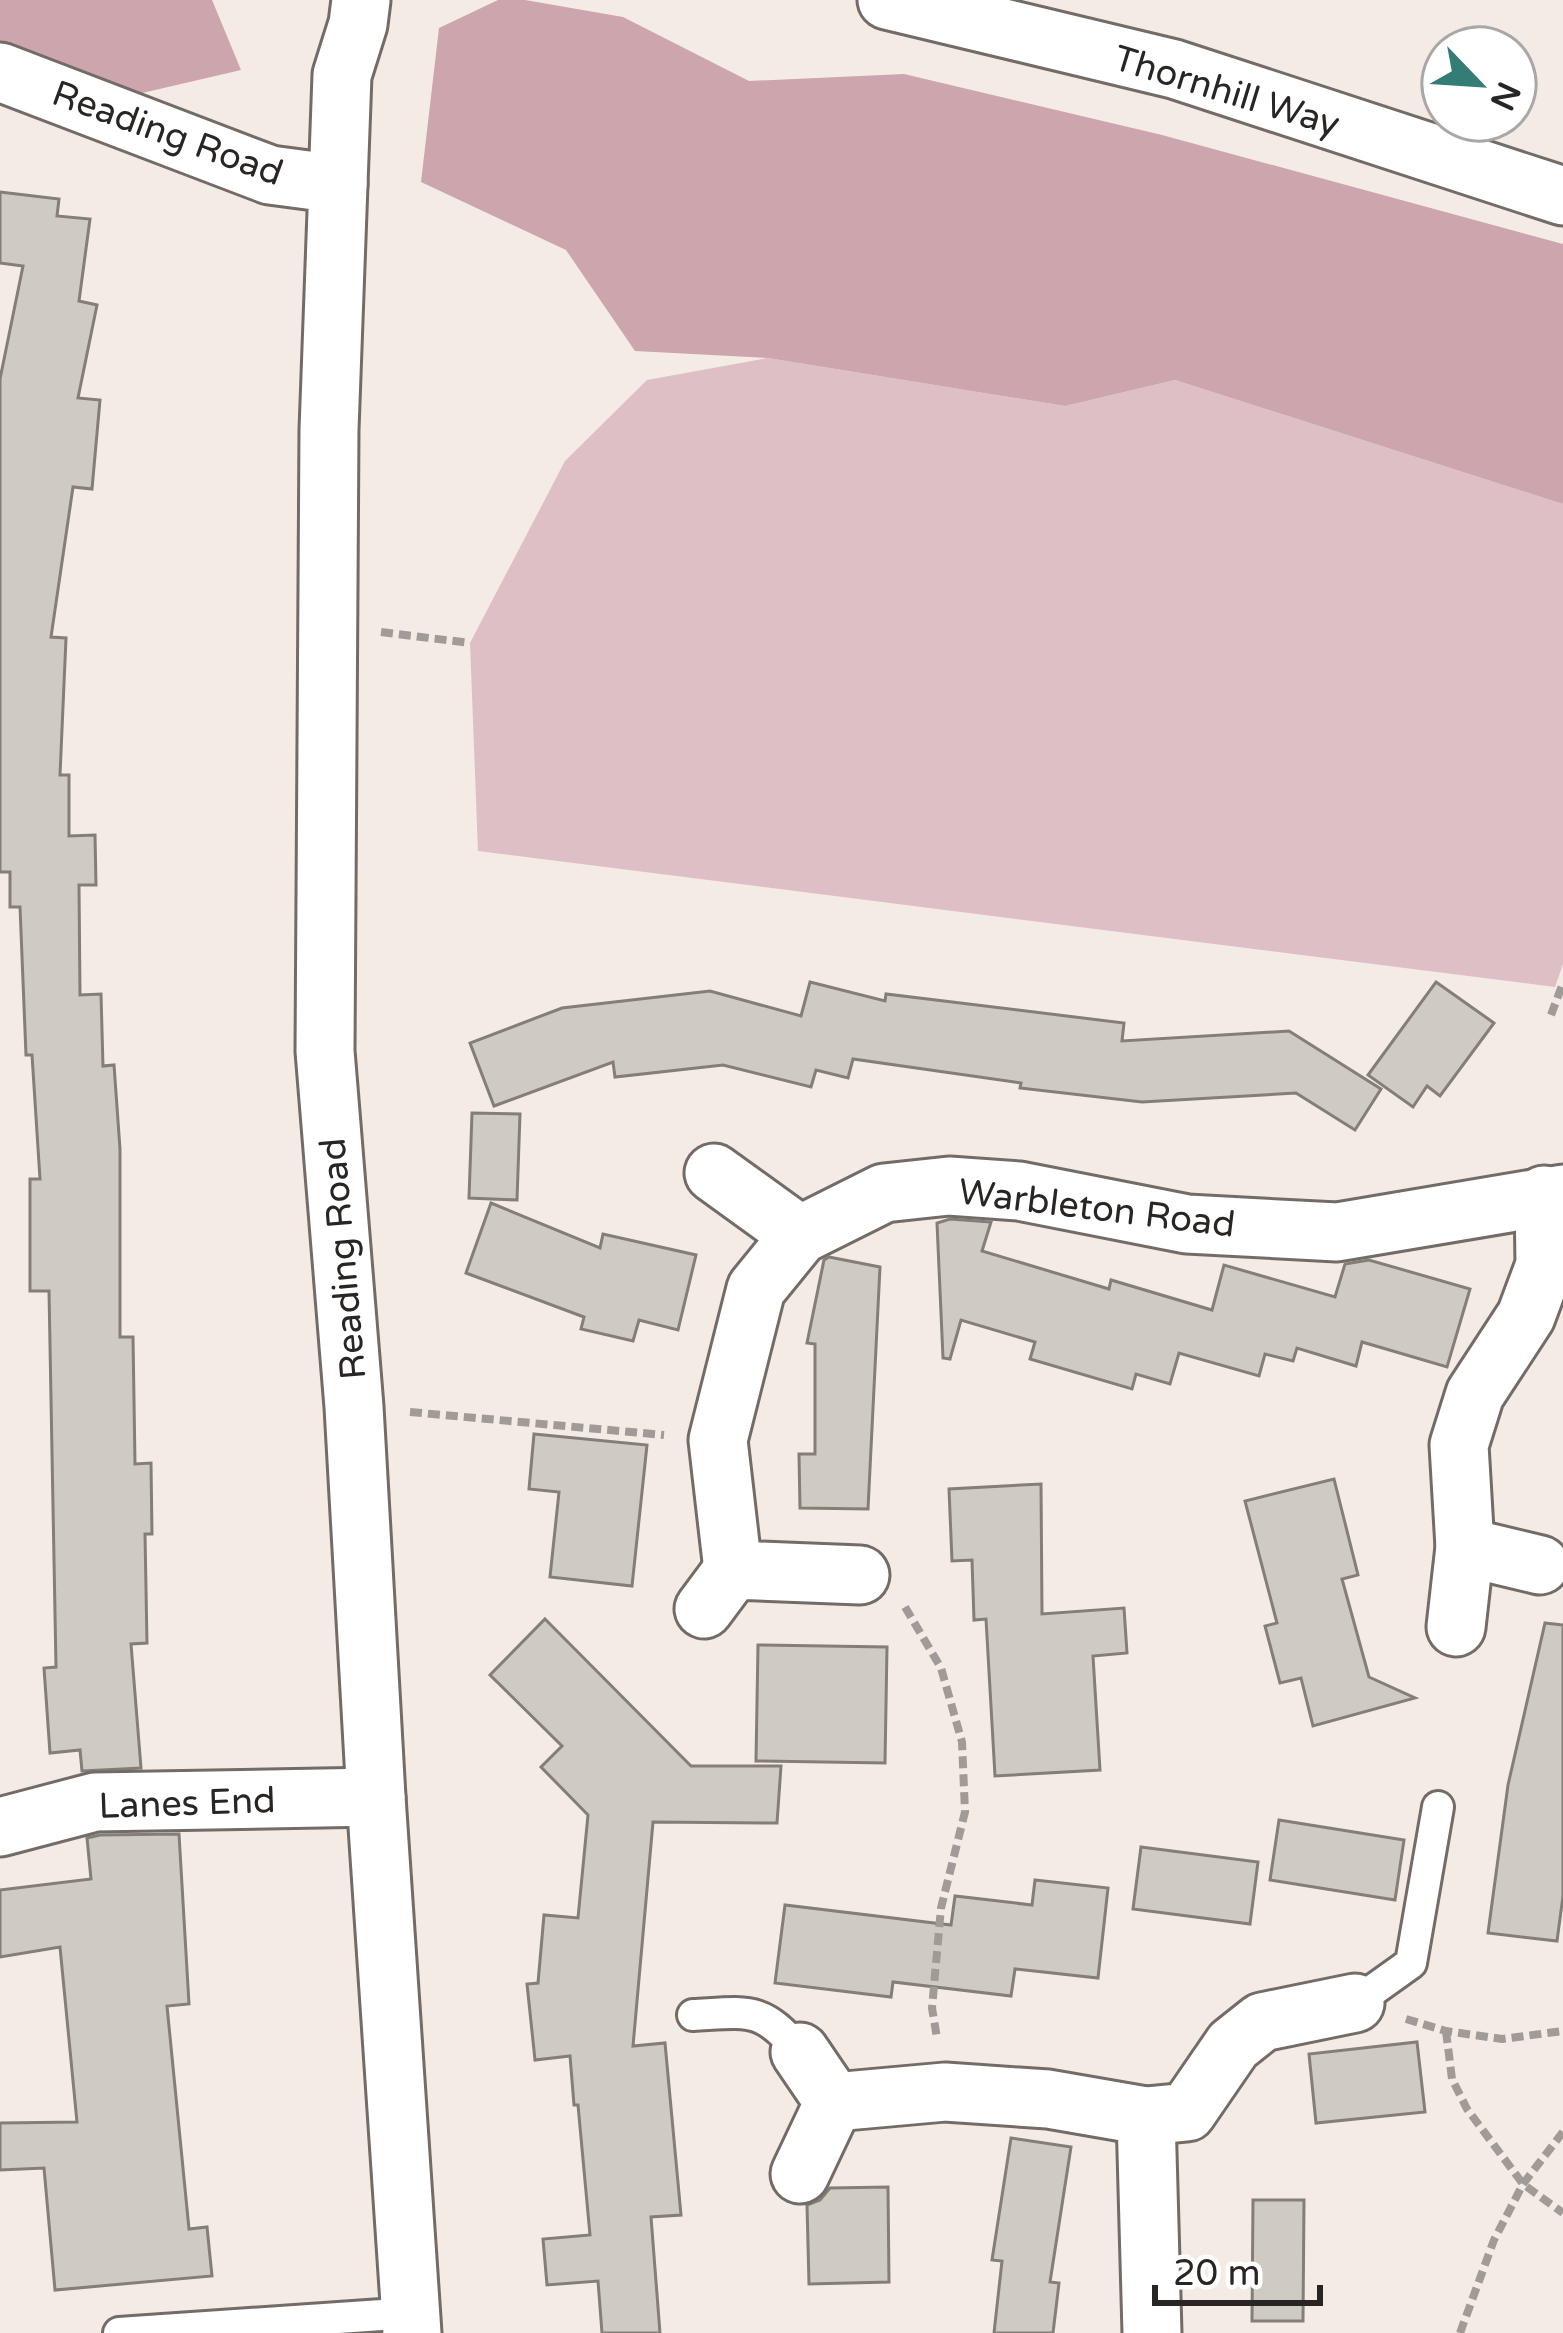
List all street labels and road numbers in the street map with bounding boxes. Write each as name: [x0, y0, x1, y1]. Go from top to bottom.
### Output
street label: Thornhill Way: [1109, 37, 1345, 146]
street label: Reading Road: [46, 72, 289, 195]
street label: Reading Road: [312, 1136, 375, 1381]
street label: Warbleton Road: [956, 1170, 1237, 1247]
street label: Lanes End: [98, 1779, 276, 1828]

